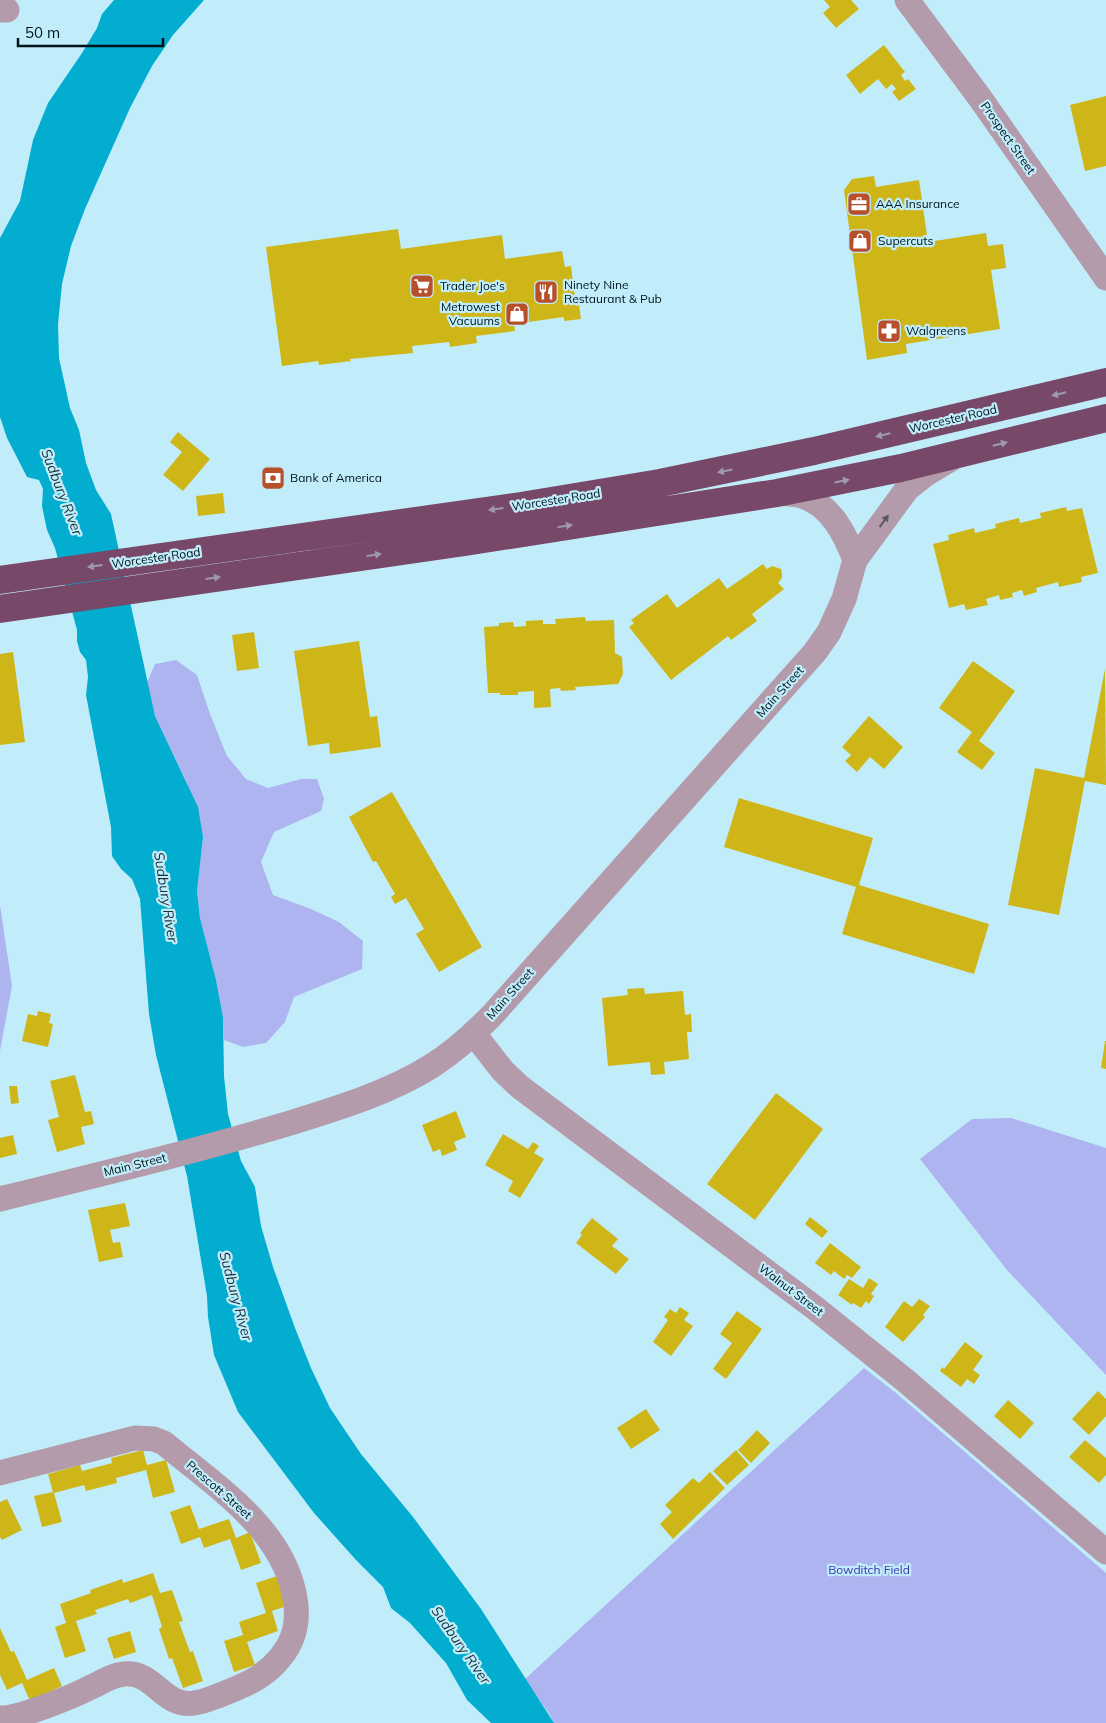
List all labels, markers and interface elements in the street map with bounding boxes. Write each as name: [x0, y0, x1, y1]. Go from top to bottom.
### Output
scale bar: [18, 15, 162, 47]
text: 50 m: [25, 23, 60, 42]
street label: Prospect Street: [978, 99, 1039, 177]
office icon: AAA Insurance: [846, 191, 872, 217]
place label: AAA Insurance: [876, 196, 960, 211]
shop icon: Supercuts: [847, 228, 873, 254]
place label: Supercuts: [878, 233, 933, 248]
supermarket icon: Trader Joe's: [409, 273, 435, 299]
place label: Ninety Nine Restaurant & Pub: [564, 277, 662, 306]
place label: Trader Joe's: [440, 278, 505, 293]
restaurant icon: Ninety Nine Restaurant & Pub: [533, 279, 559, 305]
place label: Metrowest Vacuums: [441, 299, 500, 328]
shop icon: Metrowest Vacuums: [504, 301, 530, 327]
pharmacy icon: Walgreens: [876, 318, 902, 344]
place label: Walgreens: [906, 323, 966, 338]
one-way arrow: [1051, 390, 1066, 398]
street label: Worcester Road: [908, 401, 998, 436]
one-way arrow: [876, 431, 891, 439]
one-way arrow: [993, 440, 1008, 448]
water label: Sudbury River: [37, 446, 87, 539]
bank icon: Bank of America: [260, 465, 286, 491]
one-way arrow: [716, 467, 732, 475]
place label: Bank of America: [290, 470, 382, 485]
one-way arrow: [834, 476, 850, 484]
street label: Worcester Road: [511, 485, 601, 514]
one-way arrow: [487, 506, 503, 514]
one-way arrow: [879, 514, 889, 528]
one-way arrow: [557, 522, 573, 530]
street label: Worcester Road: [111, 544, 201, 571]
one-way arrow: [366, 551, 382, 559]
one-way arrow: [87, 563, 103, 571]
one-way arrow: [205, 574, 221, 582]
street label: Main Street: [753, 663, 807, 720]
water label: Sudbury River: [150, 850, 182, 944]
street label: Main Street: [483, 965, 537, 1022]
street label: Main Street: [102, 1150, 168, 1179]
water label: Sudbury River: [215, 1250, 257, 1343]
street label: Walnut Street: [756, 1260, 827, 1319]
street label: Prescott Street: [184, 1457, 255, 1522]
park label: Bowditch Field: [828, 1562, 910, 1577]
water label: Sudbury River: [427, 1602, 495, 1688]

